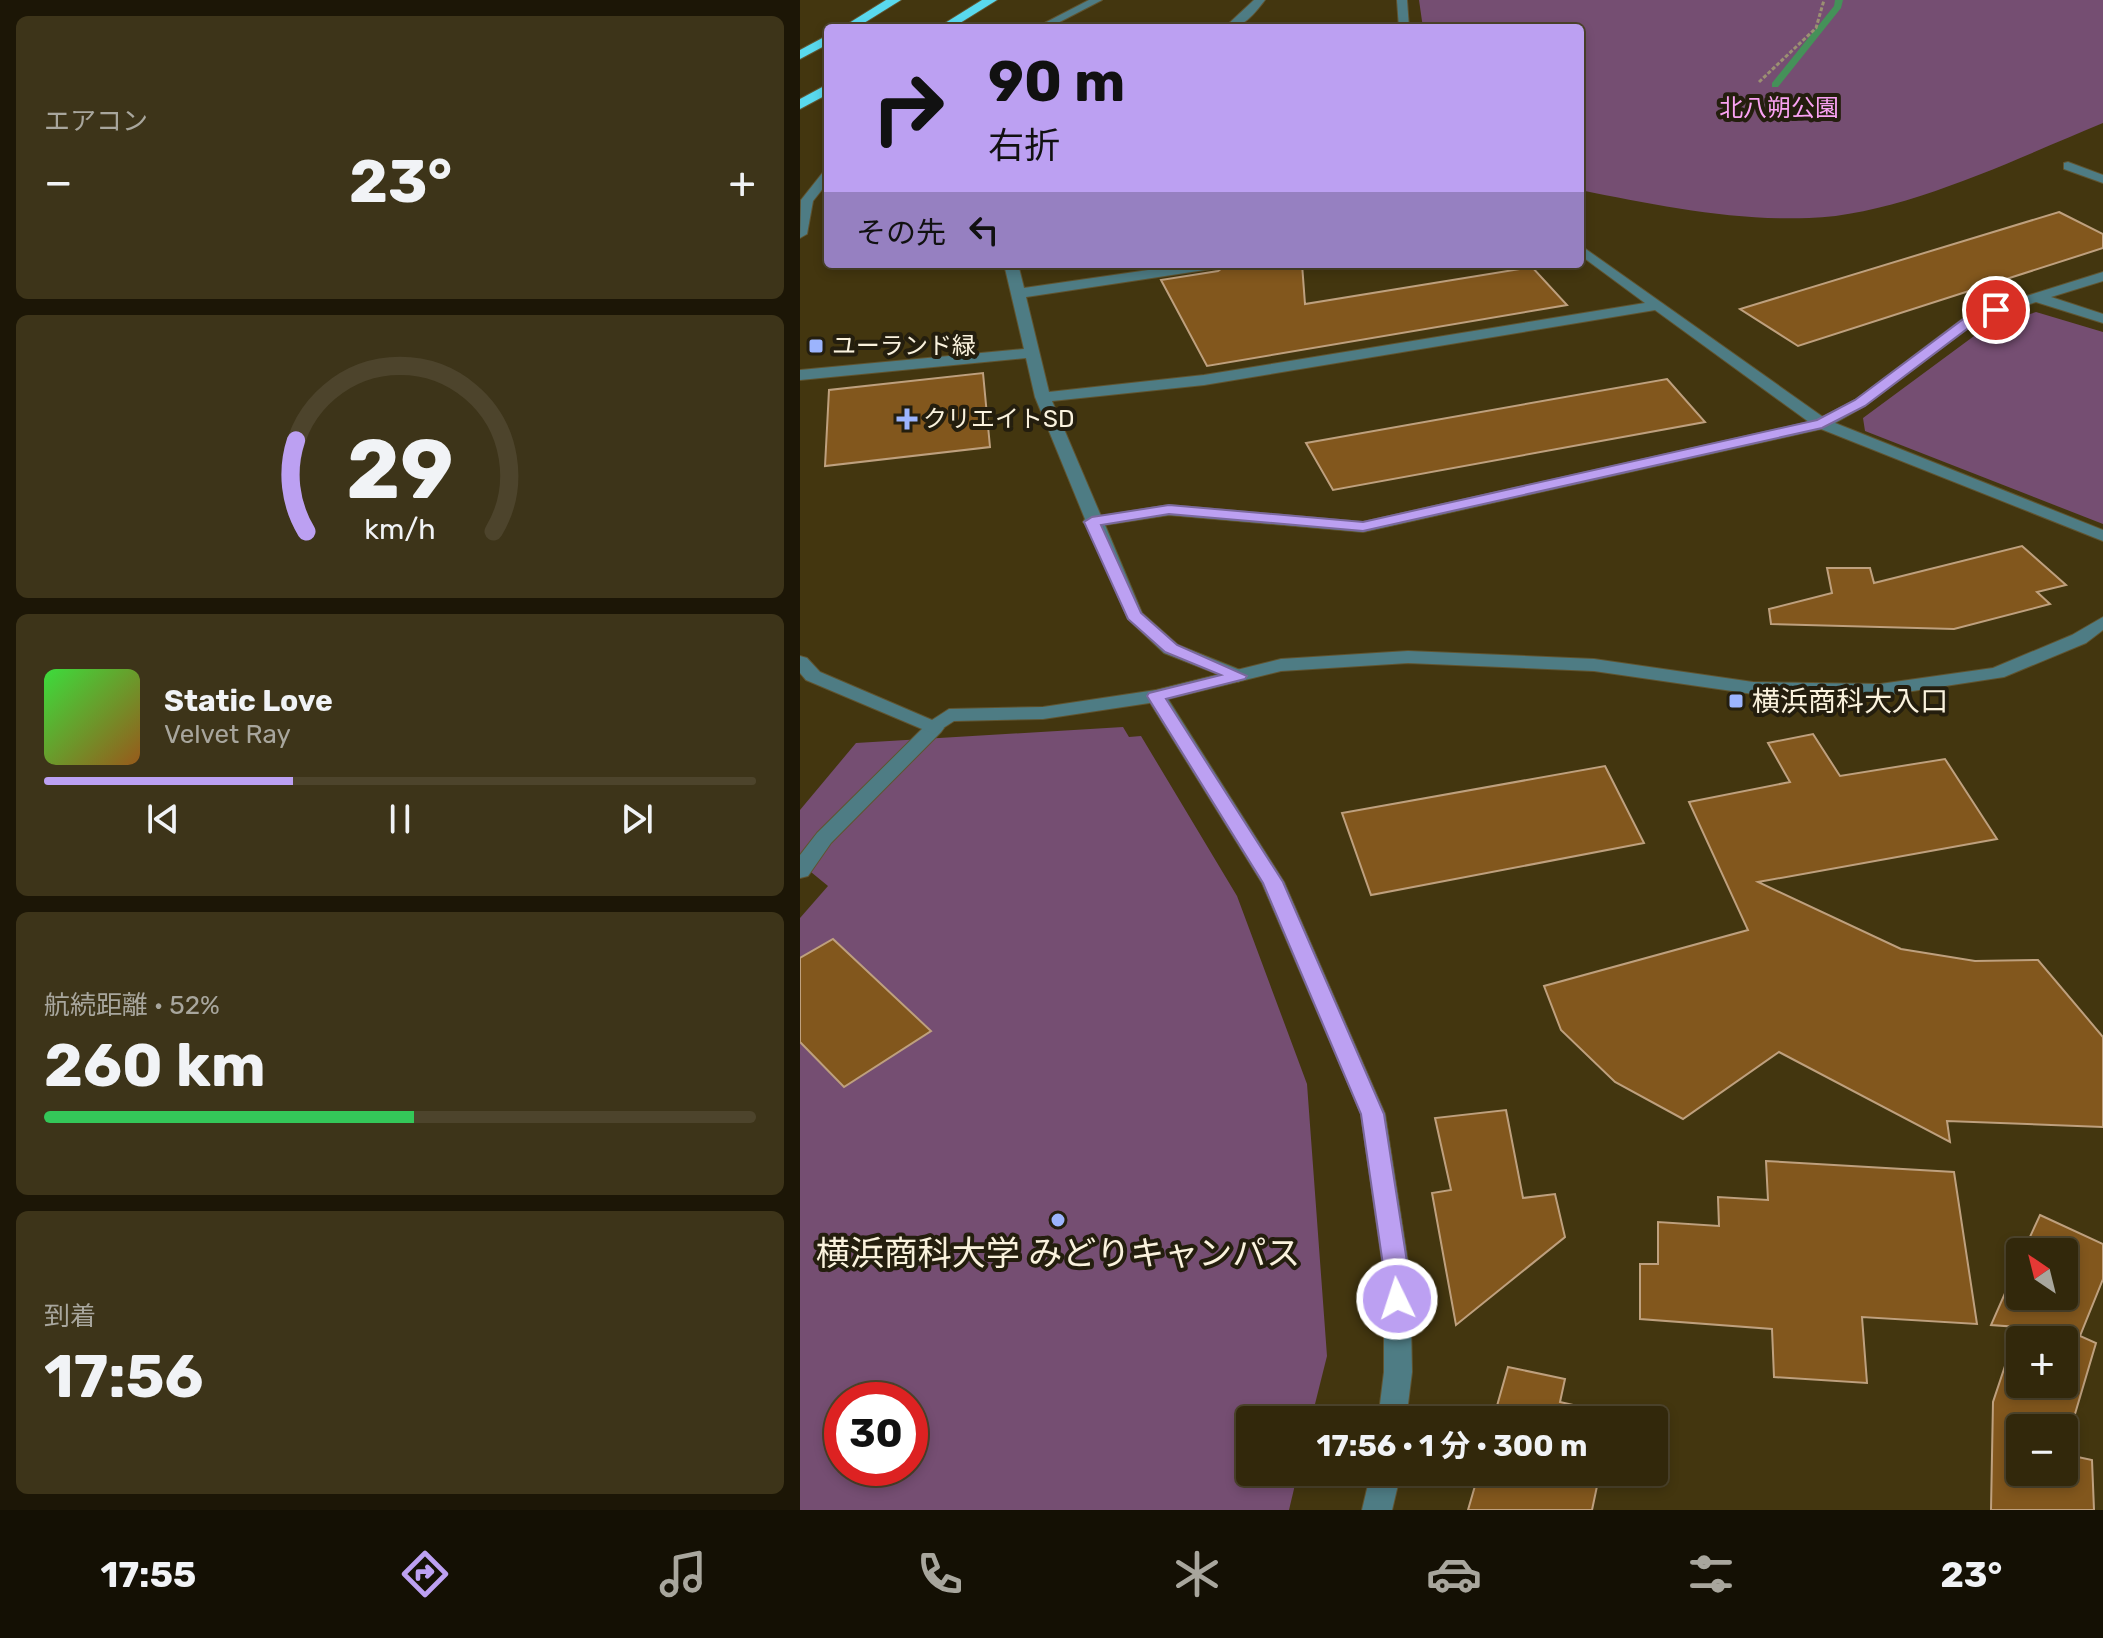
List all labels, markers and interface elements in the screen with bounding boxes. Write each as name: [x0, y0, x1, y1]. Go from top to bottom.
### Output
text: 90 m: [988, 49, 1125, 115]
icon: right: [856, 56, 960, 160]
park label: 北八朔公園: [1719, 94, 1839, 122]
text: エアコン: [44, 106, 148, 137]
text: 右折: [988, 124, 1060, 167]
text: 23°: [349, 146, 452, 217]
text: −: [44, 156, 73, 208]
text: +: [729, 156, 756, 208]
icon: left: [962, 208, 1006, 252]
text: その先: [856, 215, 946, 251]
pin: [1962, 276, 2030, 344]
icon: arrive: [1974, 288, 2018, 332]
place label: ユーランド緑: [832, 332, 976, 360]
marker: ユーランド緑: [807, 337, 825, 355]
place label: クリエイトSD: [923, 405, 1074, 433]
marker: クリエイトSD: [898, 410, 916, 428]
text: 29: [346, 420, 454, 519]
text: km/h: [364, 512, 436, 546]
text: Static Love: [164, 683, 333, 719]
place label: 横浜商科大入口: [1752, 685, 1948, 718]
marker: 横浜商科大入口: [1727, 692, 1745, 710]
text: Velvet Ray: [164, 719, 291, 750]
icon: previous: [141, 797, 185, 841]
icon: pause: [378, 797, 422, 841]
icon: next: [615, 797, 659, 841]
text: 航続距離 · 52%: [44, 990, 220, 1021]
text: 260 km: [44, 1030, 266, 1101]
marker: 横浜商科大学 みどりキャンパス: [1049, 1211, 1067, 1229]
place label: 横浜商科大学 みどりキャンパス: [816, 1233, 1300, 1274]
north arrow: [2006, 1238, 2078, 1310]
map controls: [2006, 1238, 2078, 1486]
position arrow: [1355, 1257, 1439, 1341]
text: 到着: [44, 1301, 96, 1332]
button: +: [2006, 1326, 2078, 1398]
text: 17:56: [44, 1341, 204, 1412]
speed limit sign: 30: [824, 1382, 928, 1486]
button: −: [2006, 1414, 2078, 1486]
text: 17:56 · 1 分 · 300 m: [1317, 1428, 1587, 1464]
icon: directions: [397, 1546, 453, 1602]
icon: music: [655, 1546, 711, 1602]
icon: phone: [912, 1546, 968, 1602]
icon: climate: [1169, 1546, 1225, 1602]
icon: car: [1426, 1546, 1482, 1602]
icon: filters: [1683, 1546, 1739, 1602]
text: 17:55: [101, 1553, 196, 1596]
text: 23°: [1940, 1553, 2002, 1596]

